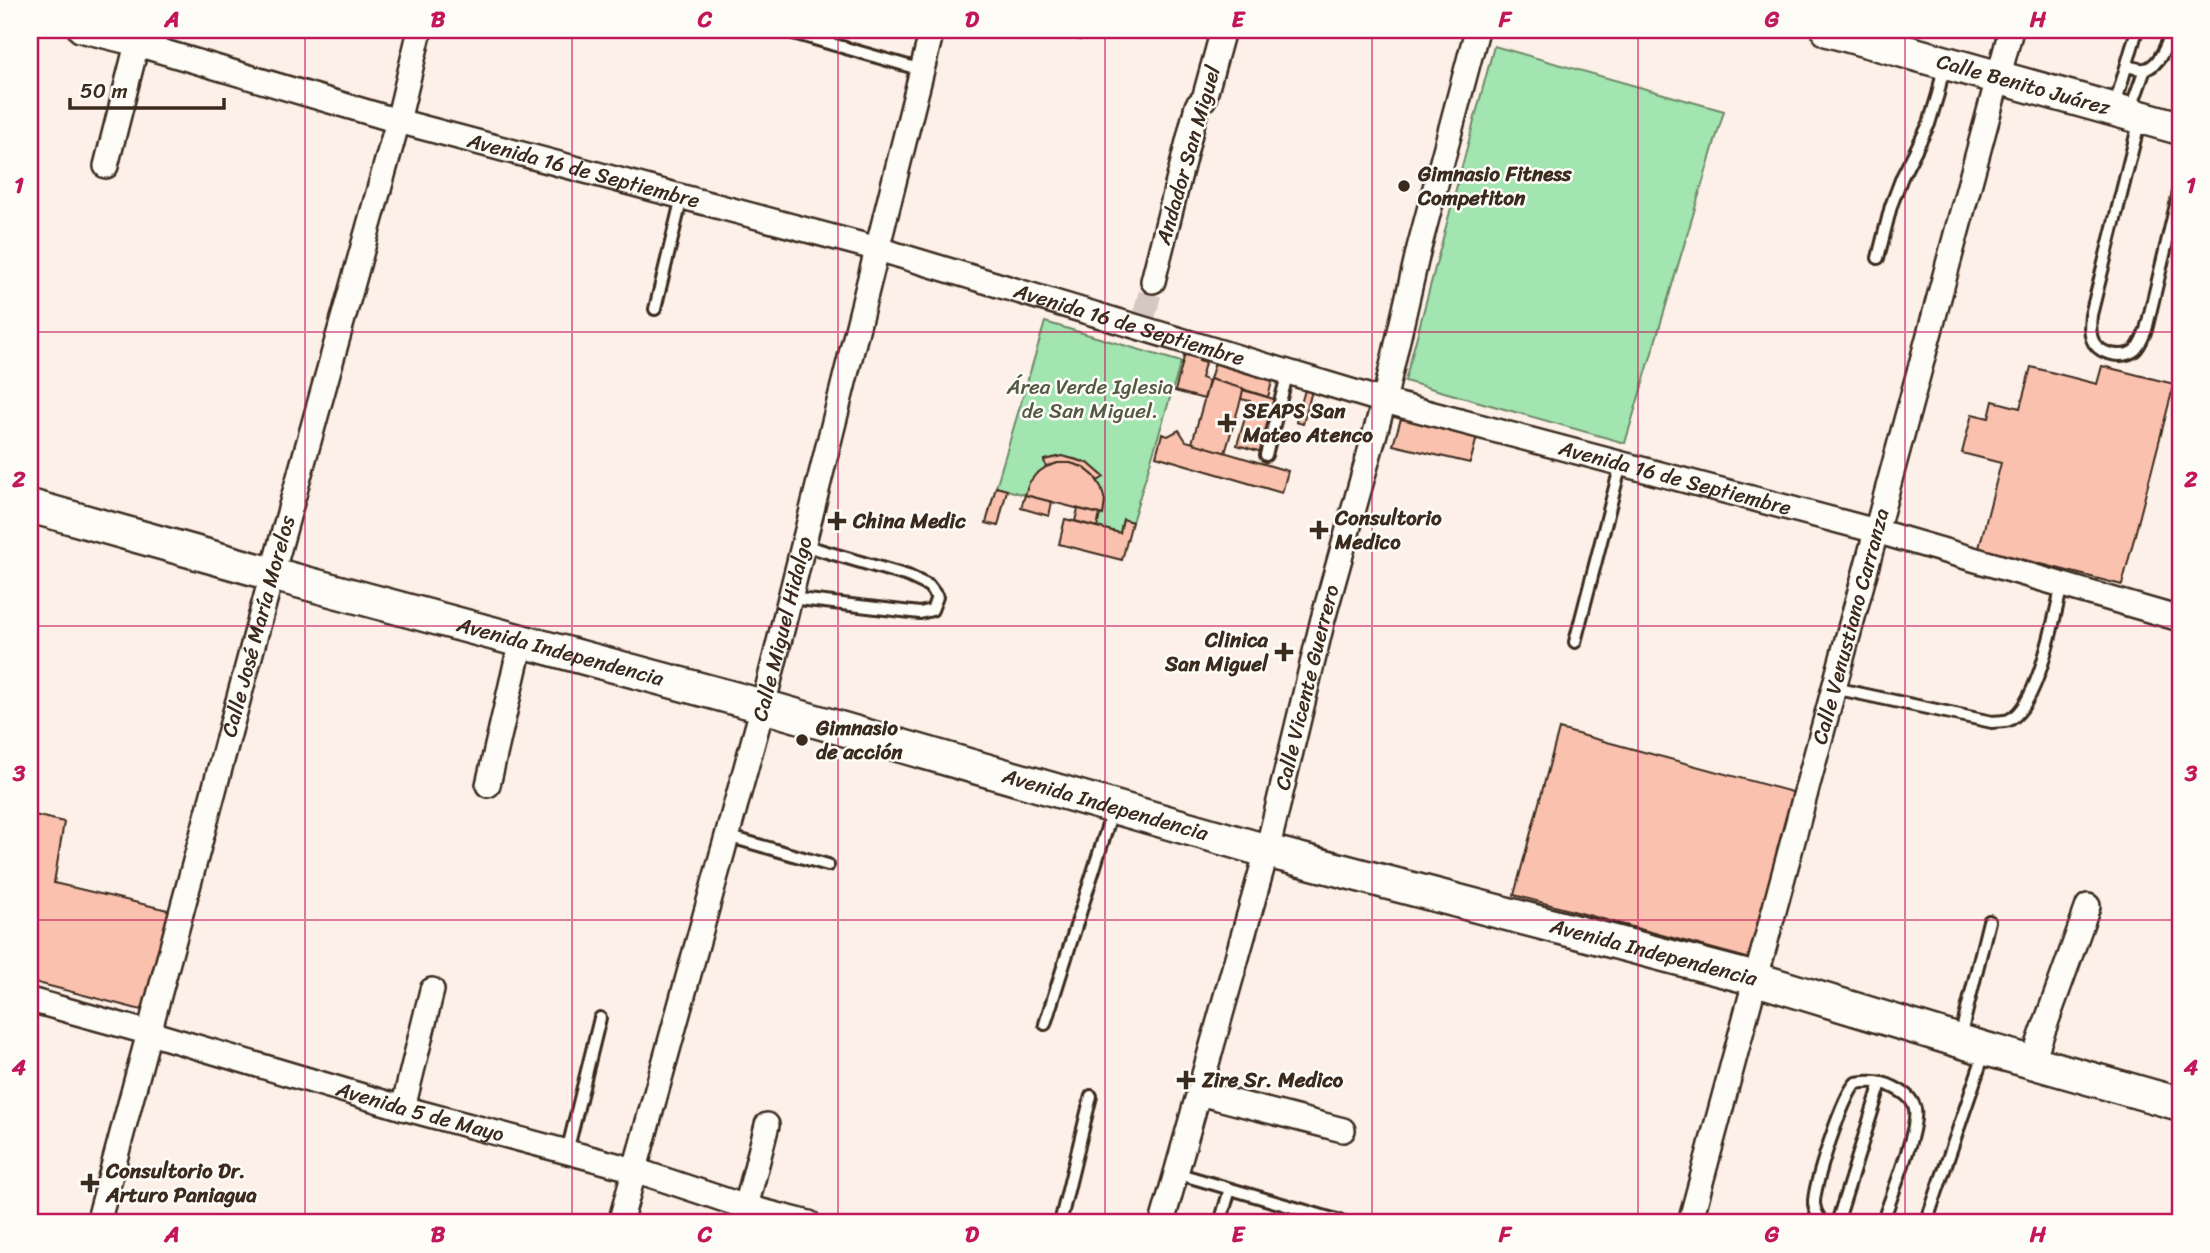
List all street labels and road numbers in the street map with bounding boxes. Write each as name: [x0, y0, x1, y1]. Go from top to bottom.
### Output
street label: Calle Benito Juárez: [1932, 42, 2115, 127]
street label: Andador San Miguel: [1144, 60, 1232, 250]
street label: Avenida 16 de Septiembre: [462, 121, 704, 220]
street label: Avenida 16 de Septiembre: [1008, 272, 1250, 377]
street label: Avenida 16 de Septiembre: [1554, 429, 1796, 527]
street label: Calle Venustiano Carranza: [1801, 503, 1901, 749]
street label: Calle José María Morelos: [210, 511, 307, 741]
street label: Calle Miguel Hidalgo: [741, 532, 824, 726]
street label: Calle Vicente Guerrero: [1263, 580, 1351, 794]
street label: Avenida Independencia: [452, 605, 668, 698]
street label: Avenida Independencia: [997, 757, 1213, 852]
street label: Avenida Independencia: [1545, 907, 1762, 998]
street label: Avenida 5 de Mayo: [331, 1070, 509, 1153]

